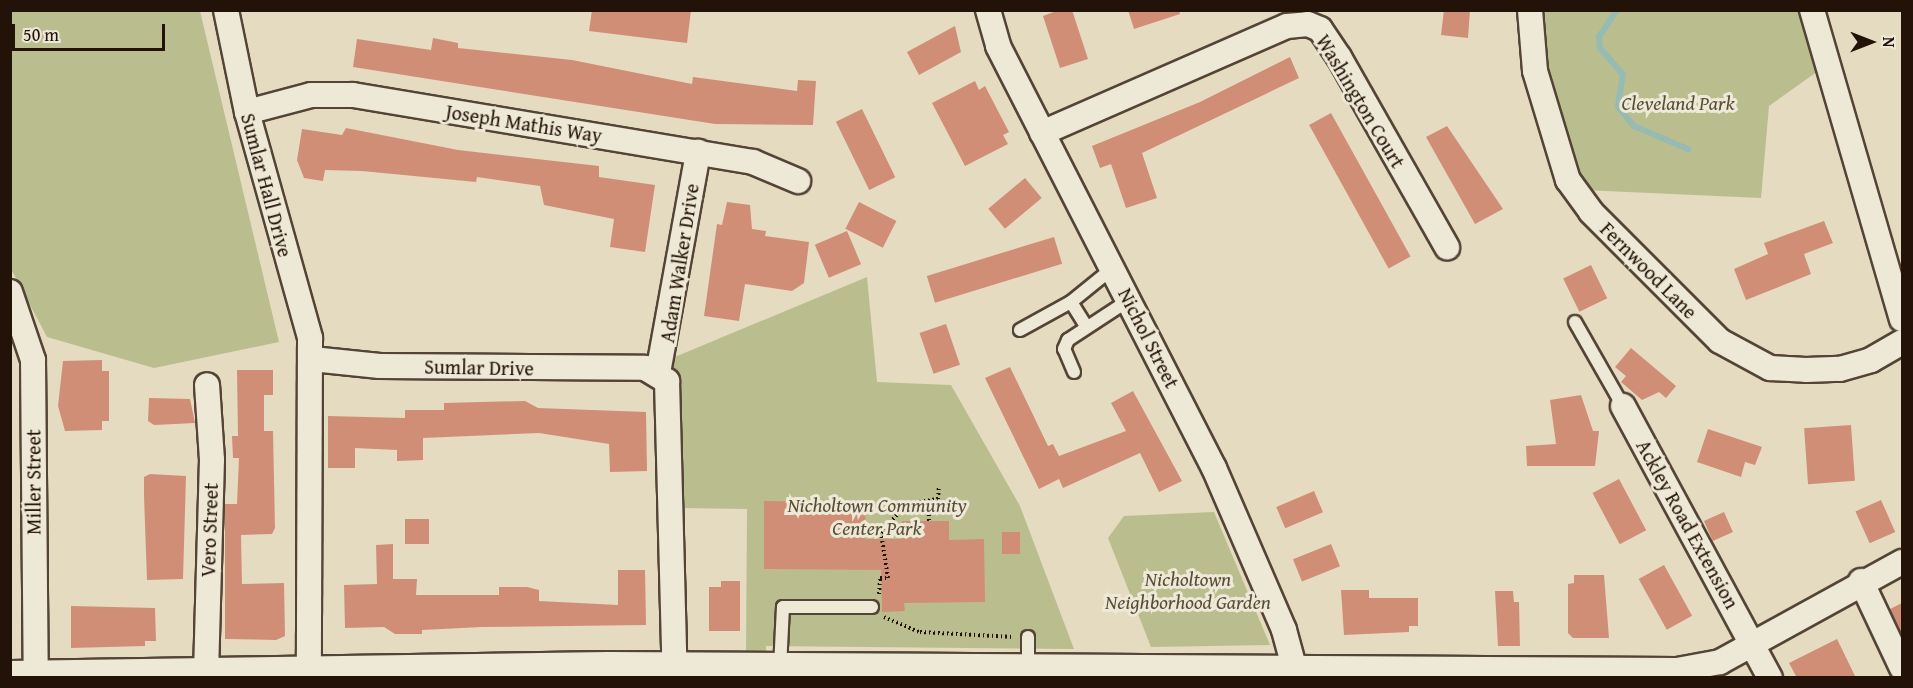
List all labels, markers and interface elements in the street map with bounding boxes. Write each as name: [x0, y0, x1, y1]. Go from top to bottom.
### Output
scale bar: [15, 12, 168, 50]
north arrow: [1841, 12, 1901, 72]
text: 50 m: [23, 21, 59, 48]
street label: Washington Court: [1312, 30, 1410, 172]
text: N: [1877, 37, 1901, 47]
park label: Cleveland Park: [1621, 90, 1735, 114]
street label: Joseph Mathis Way: [444, 99, 604, 147]
street label: Sumlar Hall Drive: [236, 110, 298, 260]
street label: Adam Walker Drive: [655, 182, 703, 344]
street label: Fernwood Lane: [1596, 217, 1702, 323]
street label: Nichol Street: [1113, 284, 1185, 392]
street label: Sumlar Drive: [424, 354, 534, 380]
street label: Miller Street: [21, 429, 45, 535]
street label: Ackley Road Extension: [1632, 435, 1744, 613]
street label: Vero Street: [195, 482, 223, 578]
park label: Nicholtown Community Center Park: [787, 492, 967, 539]
park label: Nicholtown Neighborhood Garden: [1105, 567, 1271, 614]

